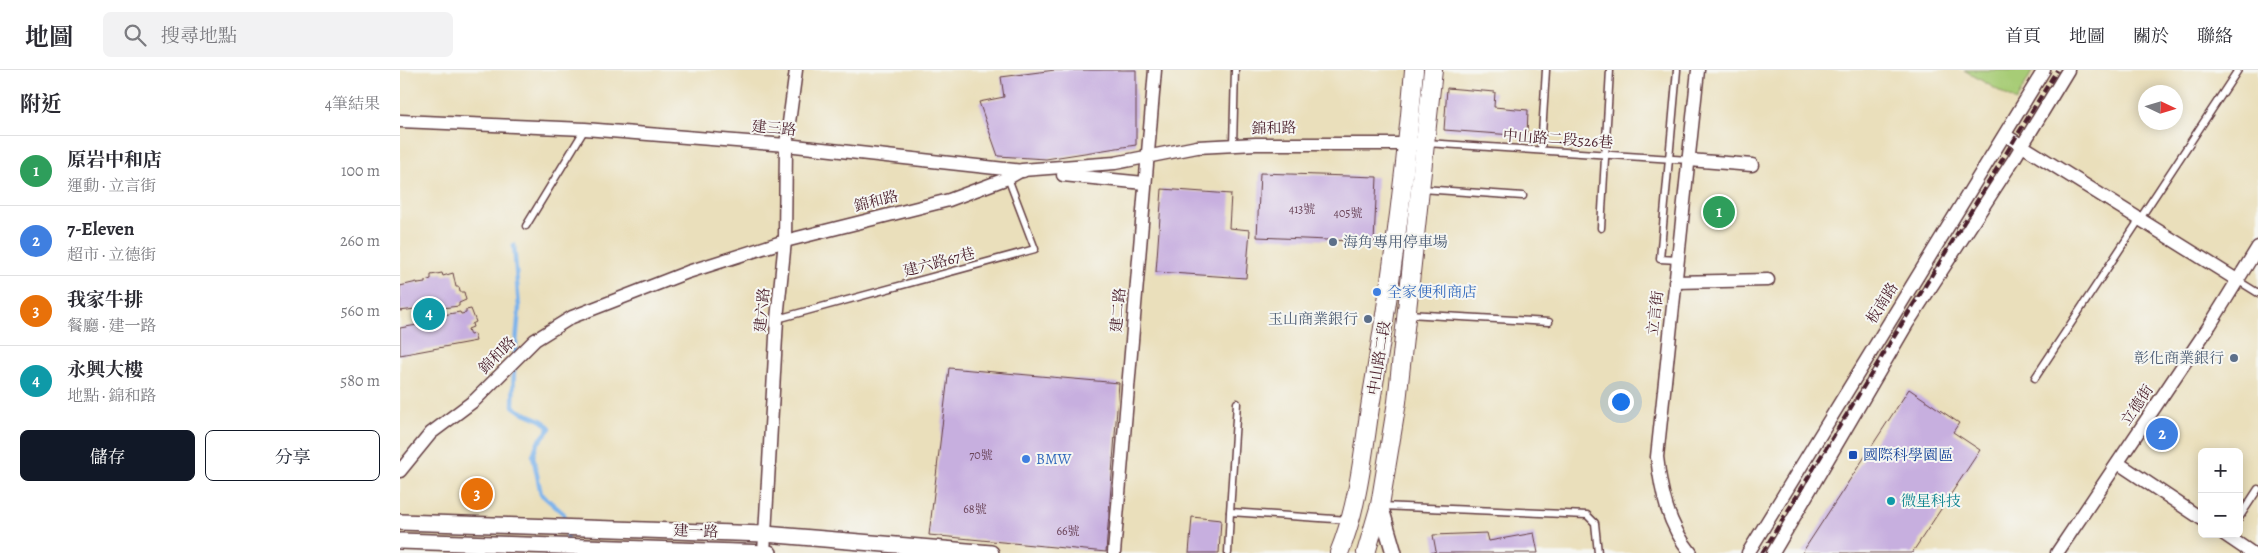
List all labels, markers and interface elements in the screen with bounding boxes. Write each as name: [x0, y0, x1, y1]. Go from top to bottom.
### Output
search box: [103, 12, 453, 57]
text: 地圖: [25, 21, 73, 53]
icon: search: [121, 21, 149, 49]
text: 搜尋地點: [161, 23, 237, 49]
text: 首頁: [2005, 24, 2041, 48]
text: 地圖: [2069, 24, 2105, 48]
text: 關於: [2133, 24, 2169, 48]
text: 聯絡: [2197, 24, 2233, 48]
north arrow: [2138, 85, 2183, 130]
text: 附近: [20, 90, 62, 118]
text: 4筆結果: [325, 93, 380, 115]
street label: 建三路: [751, 116, 797, 140]
street label: 錦和路: [1251, 118, 1297, 138]
street label: 中山路二段526巷: [1502, 125, 1614, 153]
text: 原岩中和店: [67, 147, 162, 173]
text: 1: [33, 160, 39, 182]
text: 100 m: [341, 160, 380, 182]
text: 運動 · 立言街: [67, 175, 157, 197]
street label: 錦和路: [852, 186, 900, 216]
pin: 1: [1703, 193, 1735, 231]
house number: 413號: [1289, 201, 1315, 217]
house number: 405號: [1334, 205, 1363, 221]
text: 7-Eleven: [67, 216, 135, 242]
text: 2: [32, 230, 40, 252]
text: 260 m: [340, 230, 380, 252]
place label: 海角專用停車場: [1343, 232, 1448, 252]
marker: 海角專用停車場: [1327, 236, 1339, 248]
street label: 建六路67巷: [901, 243, 977, 281]
text: 超市 · 立德街: [67, 244, 157, 266]
street label: 板南路: [1862, 279, 1902, 327]
place label: 全家便利商店: [1387, 282, 1477, 302]
marker: 全家便利商店: [1371, 286, 1383, 298]
text: 我家牛排: [67, 287, 143, 313]
street label: 建六路: [750, 287, 774, 333]
street label: 建二路: [1106, 287, 1130, 333]
street label: 立言街: [1642, 289, 1668, 337]
pin: 4: [413, 295, 445, 333]
text: 3: [33, 300, 39, 322]
text: 560 m: [341, 300, 380, 322]
place label: 玉山商業銀行: [1268, 309, 1358, 329]
marker: 玉山商業銀行: [1362, 313, 1374, 325]
text: 餐廳 · 建一路: [67, 315, 157, 337]
street label: 中山路二段: [1363, 319, 1395, 397]
street label: 錦和路: [474, 332, 520, 378]
place label: 彰化商業銀行: [2134, 348, 2224, 368]
marker: 彰化商業銀行: [2228, 352, 2240, 364]
text: 永興大樓: [67, 357, 143, 383]
text: 4: [32, 370, 40, 392]
text: 580 m: [340, 370, 380, 392]
street label: 立德街: [2116, 381, 2158, 429]
text: 地點 · 錦和路: [67, 385, 157, 407]
your location: [1608, 389, 1634, 415]
pin: 2: [2146, 415, 2178, 453]
button: 儲存: [20, 430, 195, 481]
button: 分享: [205, 430, 380, 481]
place label: 國際科學園區: [1863, 445, 1953, 465]
house number: 70號: [969, 447, 993, 463]
map controls: [2198, 448, 2243, 538]
button: +: [2198, 448, 2243, 493]
place label: BMW: [1036, 449, 1072, 469]
marker: 國際科學園區: [1847, 449, 1859, 461]
marker: BMW: [1020, 453, 1032, 465]
pin: 3: [461, 475, 493, 513]
place label: 微星科技: [1901, 491, 1961, 511]
button: −: [2198, 493, 2243, 538]
marker: 微星科技: [1885, 495, 1897, 507]
house number: 68號: [963, 501, 987, 517]
street label: 建一路: [673, 520, 719, 542]
house number: 66號: [1056, 523, 1080, 539]

